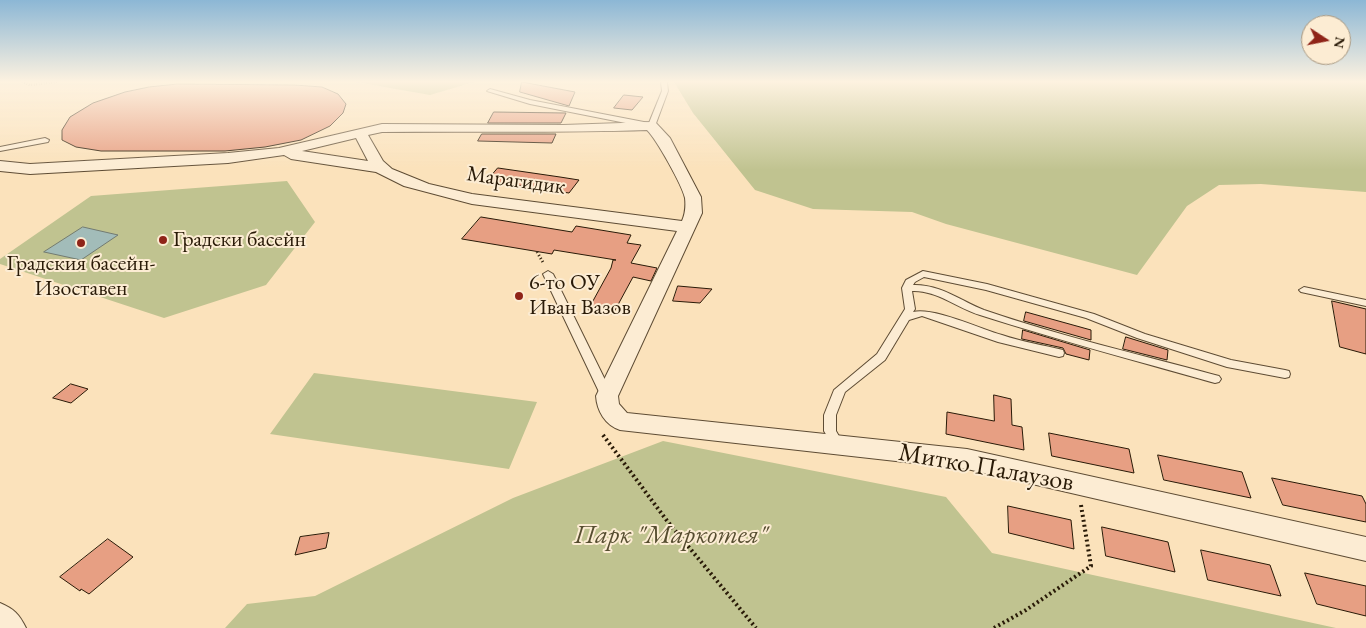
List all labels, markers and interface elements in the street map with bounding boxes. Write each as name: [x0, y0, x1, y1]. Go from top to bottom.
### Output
north arrow: [1301, 15, 1351, 65]
text: N: [1330, 35, 1350, 50]
street label: Марагидик: [465, 161, 567, 201]
place label: Градски басейн: [173, 227, 306, 253]
marker: Градски басейн: [157, 234, 169, 246]
marker: Градския басейн- Изоставен: [75, 237, 87, 249]
place label: Градския басейн- Изоставен: [7, 251, 155, 302]
place label: 6-то ОУ Иван Вазов: [529, 270, 631, 322]
marker: 6-то ОУ Иван Вазов: [513, 290, 525, 302]
street label: Митко Палаузов: [896, 437, 1076, 499]
park label: Парк "Маркотея": [574, 520, 768, 552]

